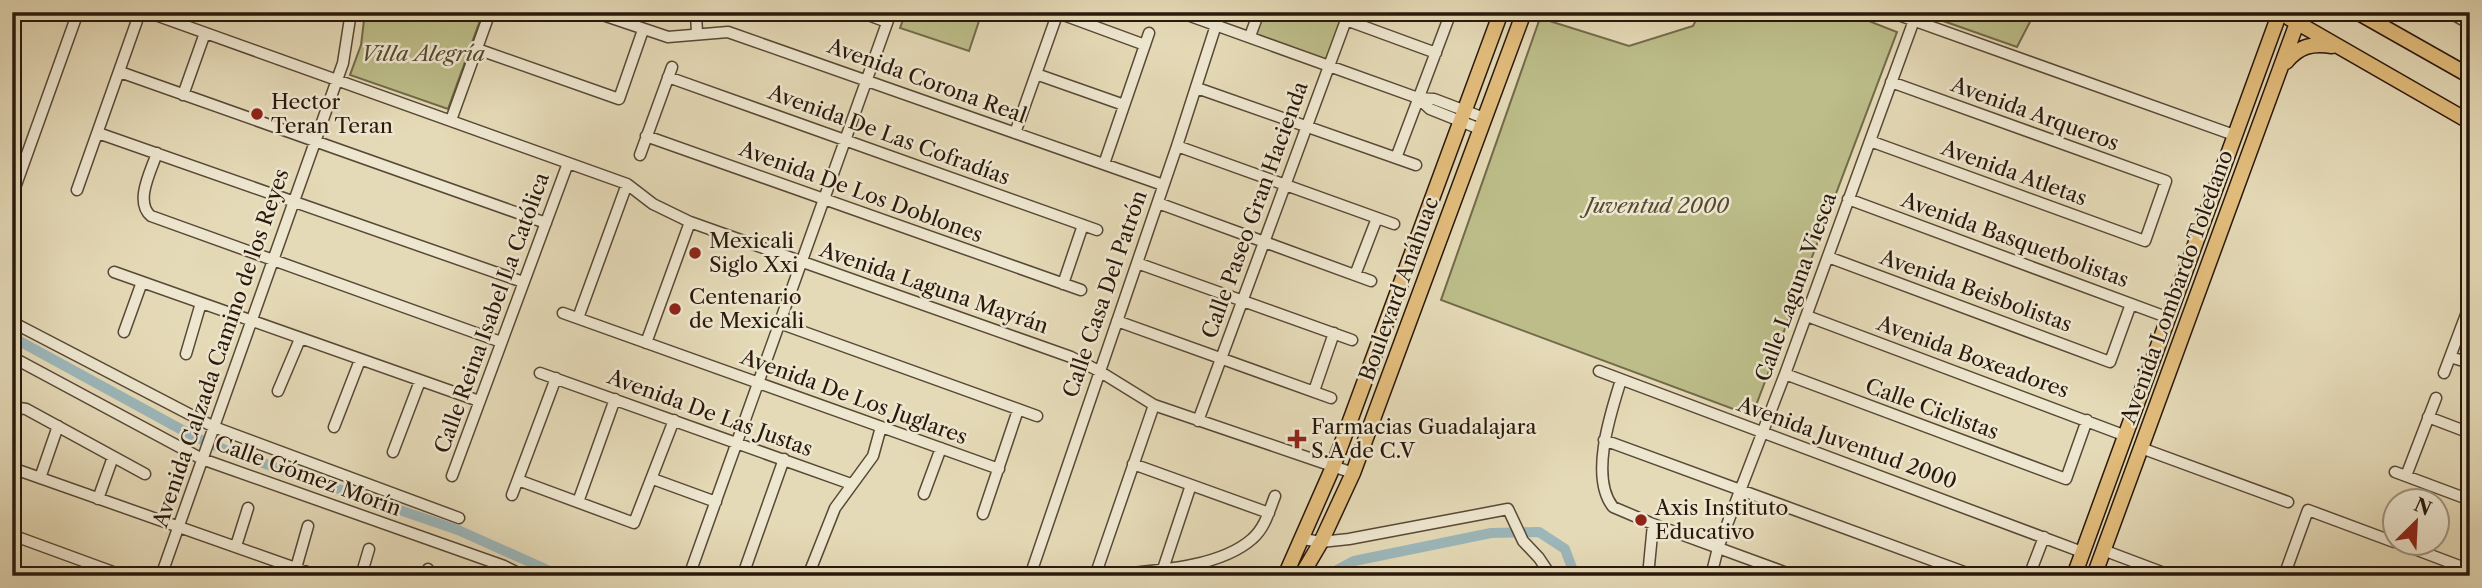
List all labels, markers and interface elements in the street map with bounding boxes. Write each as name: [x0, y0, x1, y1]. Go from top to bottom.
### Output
street label: Avenida Corona Real: [823, 33, 1030, 128]
park label: Villa Alegría: [361, 41, 485, 66]
street label: Avenida Arqueros: [1947, 71, 2123, 156]
street label: Calle Paseo Gran Hacienda: [1196, 77, 1313, 342]
street label: Avenida De Las Cofradías: [764, 79, 1013, 190]
place label: Hector Teran Teran: [271, 89, 393, 138]
marker: Hector Teran Teran: [249, 106, 265, 122]
street label: Avenida Atletas: [1937, 134, 2090, 210]
street label: Avenida De Los Doblones: [735, 135, 986, 247]
street label: Avenida Lombardo Toledano: [2115, 147, 2238, 428]
street label: Avenida Calzada Camino de los Reyes: [147, 165, 294, 531]
street label: Calle Reina Isabel La Católica: [429, 168, 554, 457]
street label: Avenida Basquetbolistas: [1897, 186, 2132, 292]
street label: Calle Casa Del Patrón: [1057, 187, 1152, 401]
street label: Calle Laguna Viesca: [1750, 188, 1842, 385]
street label: Boulevard Anáhuac: [1354, 193, 1443, 384]
park label: Juventud 2000: [1579, 193, 1730, 218]
place label: Mexicali Siglo Xxi: [709, 228, 799, 277]
street label: Avenida Laguna Mayrán: [816, 236, 1052, 338]
street label: Avenida Beisbolistas: [1876, 244, 2076, 337]
marker: Mexicali Siglo Xxi: [687, 245, 703, 261]
place label: Centenario de Mexicali: [689, 284, 804, 333]
marker: Centenario de Mexicali: [667, 301, 683, 317]
street label: Avenida Boxeadores: [1873, 310, 2072, 403]
street label: Avenida De Los Juglares: [737, 344, 971, 449]
street label: Avenida De Las Justas: [603, 363, 816, 461]
street label: Calle Ciclistas: [1862, 373, 2002, 444]
street label: Avenida Juventud 2000: [1733, 391, 1960, 494]
place label: Farmacias Guadalajara S.A de C.V: [1311, 414, 1538, 463]
street label: Calle Gómez Morín: [212, 430, 405, 521]
marker: Farmacias Guadalajara S.A de C.V: [1289, 431, 1305, 447]
north arrow: [2380, 486, 2450, 556]
text: N: [2410, 493, 2435, 521]
place label: Axis Instituto Educativo: [1654, 495, 1789, 544]
marker: Axis Instituto Educativo: [1633, 512, 1649, 528]

